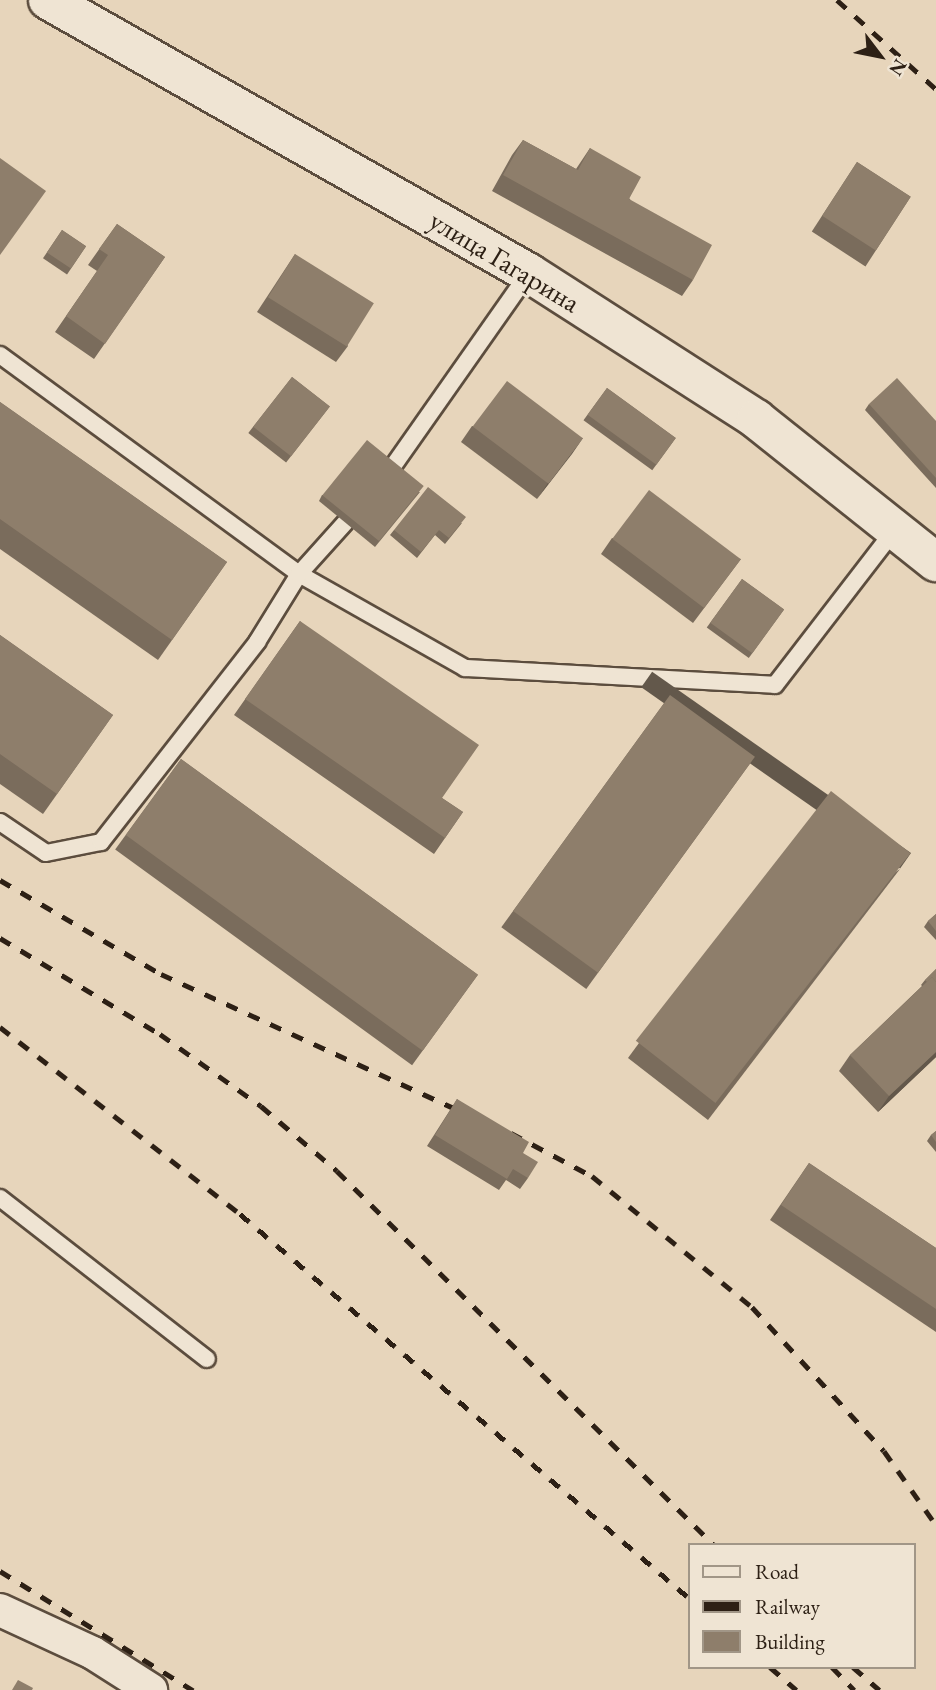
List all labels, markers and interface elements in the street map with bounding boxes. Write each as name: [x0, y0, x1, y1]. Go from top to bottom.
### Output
north arrow: [845, 21, 915, 91]
text: N: [884, 54, 913, 81]
street label: улица Гагарина: [424, 203, 586, 319]
legend: [688, 1543, 915, 1669]
text: Road: [755, 1558, 799, 1585]
text: Railway: [755, 1593, 820, 1620]
text: Building: [755, 1628, 825, 1655]

